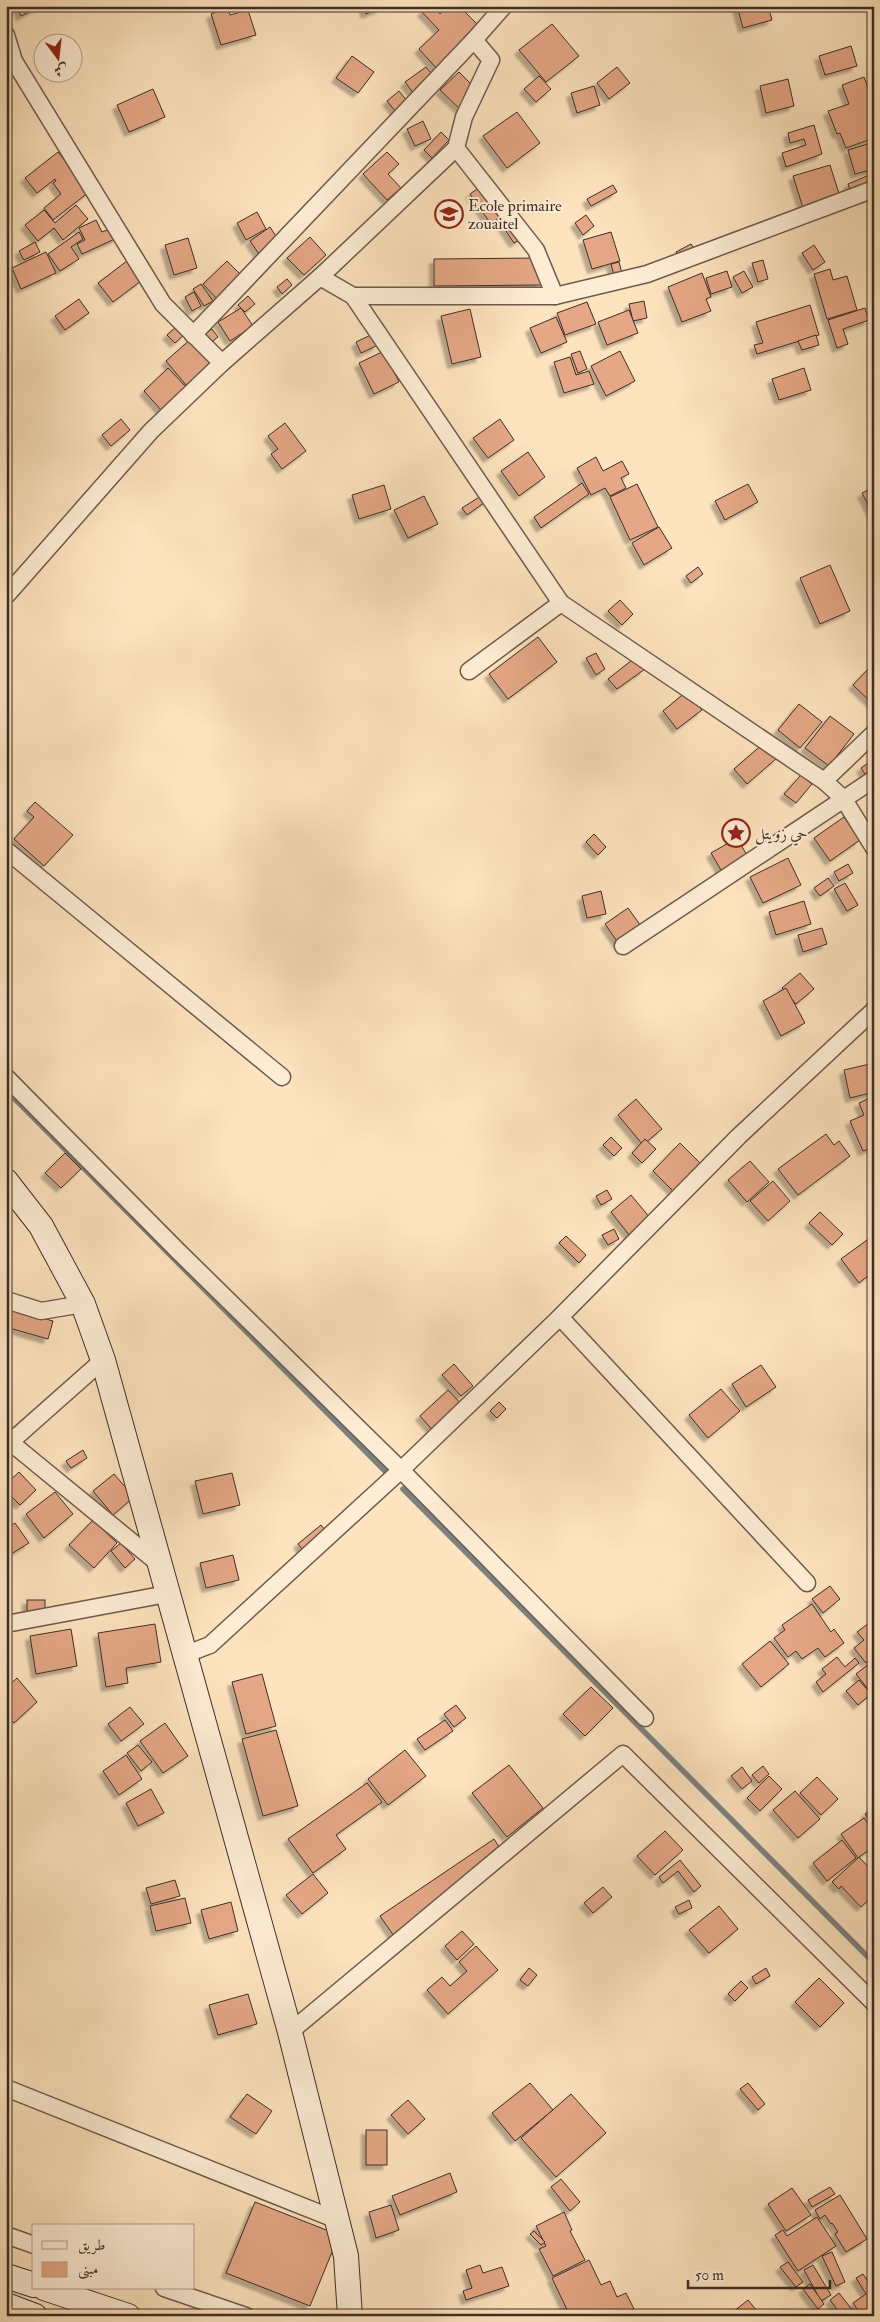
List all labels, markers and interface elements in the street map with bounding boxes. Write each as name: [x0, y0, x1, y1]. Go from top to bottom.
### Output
north arrow: [32, 32, 82, 82]
text: ش: [52, 60, 70, 80]
place label: Ecole primaire zouaitel: [468, 196, 562, 234]
school or university icon: Ecole primaire zouaitel: [434, 199, 464, 229]
place icon: حي زويتل: [721, 818, 751, 848]
place label: حي زويتل: [755, 824, 808, 846]
legend: [32, 2224, 195, 2290]
text: طريق: [78, 2236, 105, 2255]
scale bar: [688, 2257, 830, 2289]
text: مبنى: [78, 2260, 98, 2280]
text: 50 m: [695, 2266, 724, 2285]

